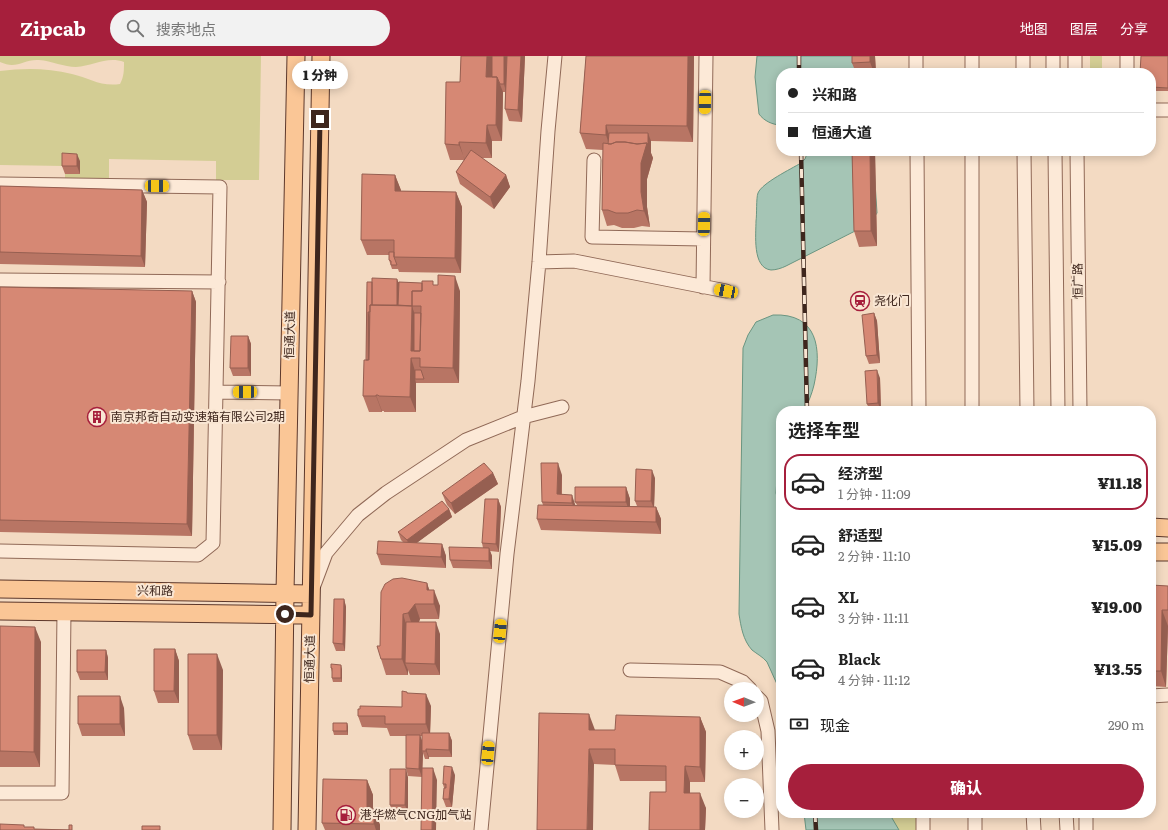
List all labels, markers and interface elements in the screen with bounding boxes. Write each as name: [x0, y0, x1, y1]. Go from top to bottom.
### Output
search box: [110, 10, 390, 46]
text: Zipcab: [20, 14, 86, 42]
icon: search: [124, 17, 146, 39]
text: 搜索地点: [156, 17, 216, 40]
text: 地图: [1020, 18, 1048, 38]
text: 图层: [1070, 18, 1098, 38]
text: 分享: [1120, 18, 1148, 38]
callout: 1 分钟: [292, 61, 348, 89]
text: 1 分钟: [303, 65, 337, 84]
text: 兴和路: [812, 82, 857, 105]
car: [699, 90, 711, 114]
route end: [311, 110, 329, 128]
text: 恒通大道: [812, 120, 872, 143]
car: [145, 180, 169, 192]
car: [698, 212, 710, 236]
street label: 恒广路: [1068, 263, 1086, 299]
car: [713, 283, 739, 299]
station icon: 尧化门: [849, 290, 871, 312]
place label: 尧化门: [874, 291, 910, 309]
street label: 恒通大道: [280, 311, 298, 359]
car: [233, 386, 257, 398]
building icon: 南京邦奇自动变速箱有限公司2期: [86, 406, 108, 428]
place label: 南京邦奇自动变速箱有限公司2期: [111, 407, 285, 425]
text: 选择车型: [788, 416, 860, 443]
text: 经济型: [838, 461, 883, 484]
icon: car: [790, 464, 826, 500]
text: ¥11.18: [1098, 471, 1142, 494]
text: 1 分钟 · 11:09: [838, 484, 911, 503]
text: 舒适型: [838, 523, 883, 546]
icon: car: [790, 526, 826, 562]
text: ¥15.09: [1092, 533, 1142, 556]
text: 2 分钟 · 11:10: [838, 546, 910, 565]
street label: 兴和路: [137, 581, 173, 599]
text: XL: [838, 585, 859, 608]
icon: car: [790, 588, 826, 624]
text: ¥19.00: [1091, 595, 1142, 618]
route start: [276, 605, 294, 623]
text: 3 分钟 · 11:11: [838, 608, 909, 627]
car: [493, 618, 507, 644]
street label: 恒通大道: [300, 635, 318, 683]
text: Black: [838, 647, 881, 670]
icon: car: [790, 650, 826, 686]
text: ¥13.55: [1094, 657, 1142, 680]
text: 4 分钟 · 11:12: [838, 670, 910, 689]
north arrow: [724, 682, 764, 722]
map controls: [724, 682, 764, 818]
icon: cash: [788, 713, 810, 735]
text: 现金: [820, 713, 850, 736]
text: 290 m: [1108, 715, 1144, 734]
button: +: [724, 730, 764, 770]
car: [481, 741, 495, 765]
button: 确认: [788, 764, 1144, 810]
button: −: [724, 778, 764, 818]
fuel station icon: 港华燃气CNG加气站: [335, 804, 357, 826]
place label: 港华燃气CNG加气站: [360, 805, 471, 823]

